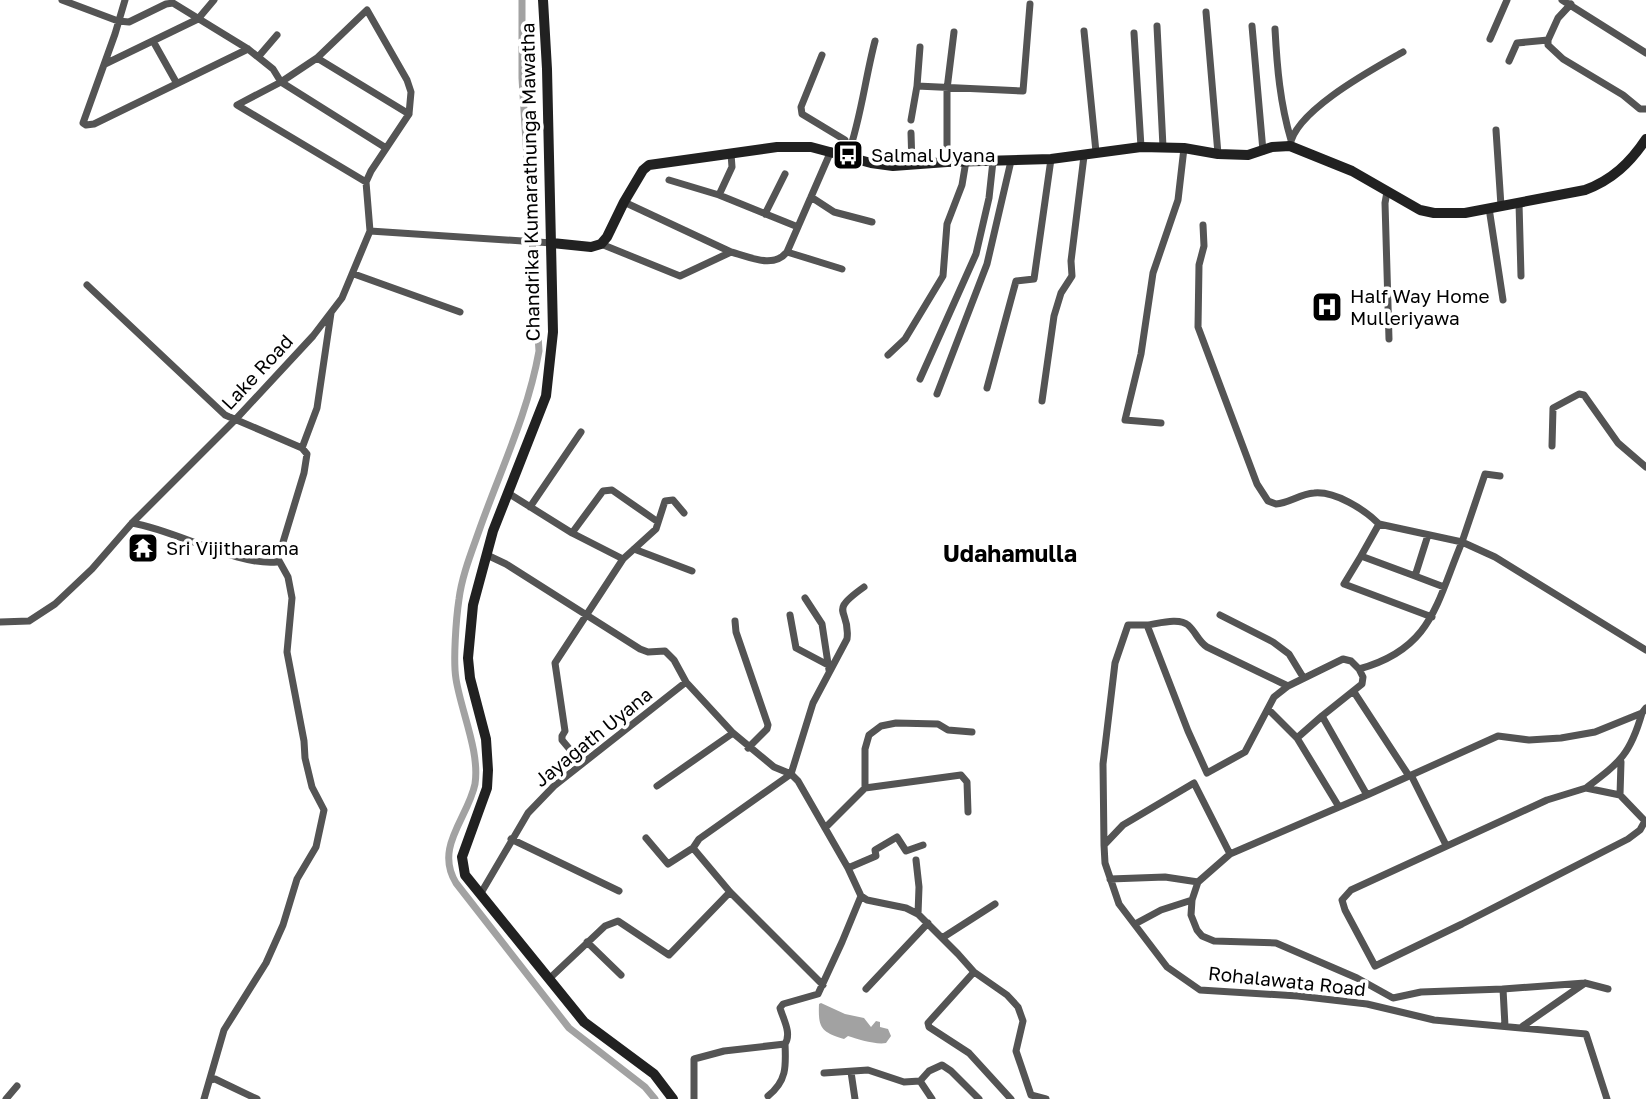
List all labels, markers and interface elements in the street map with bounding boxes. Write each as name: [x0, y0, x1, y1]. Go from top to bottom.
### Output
street label: Chandrika Kumarathunga Mawatha: [515, 22, 544, 342]
bus stop icon: Salmal Uyana: [831, 138, 865, 172]
place label: Salmal Uyana: [871, 143, 995, 166]
place label: Half Way Home Mulleriyawa: [1350, 284, 1489, 329]
hospital icon: Half Way Home Mulleriyawa: [1310, 290, 1344, 324]
street label: Lake Road: [216, 329, 297, 414]
temple icon: Sri Vijitharama: [126, 531, 160, 565]
place label: Sri Vijitharama: [166, 536, 299, 559]
district label: Udahamulla: [943, 539, 1077, 567]
street label: Jayagath Uyana: [529, 682, 656, 791]
street label: Rohalawata Road: [1207, 961, 1367, 1000]

